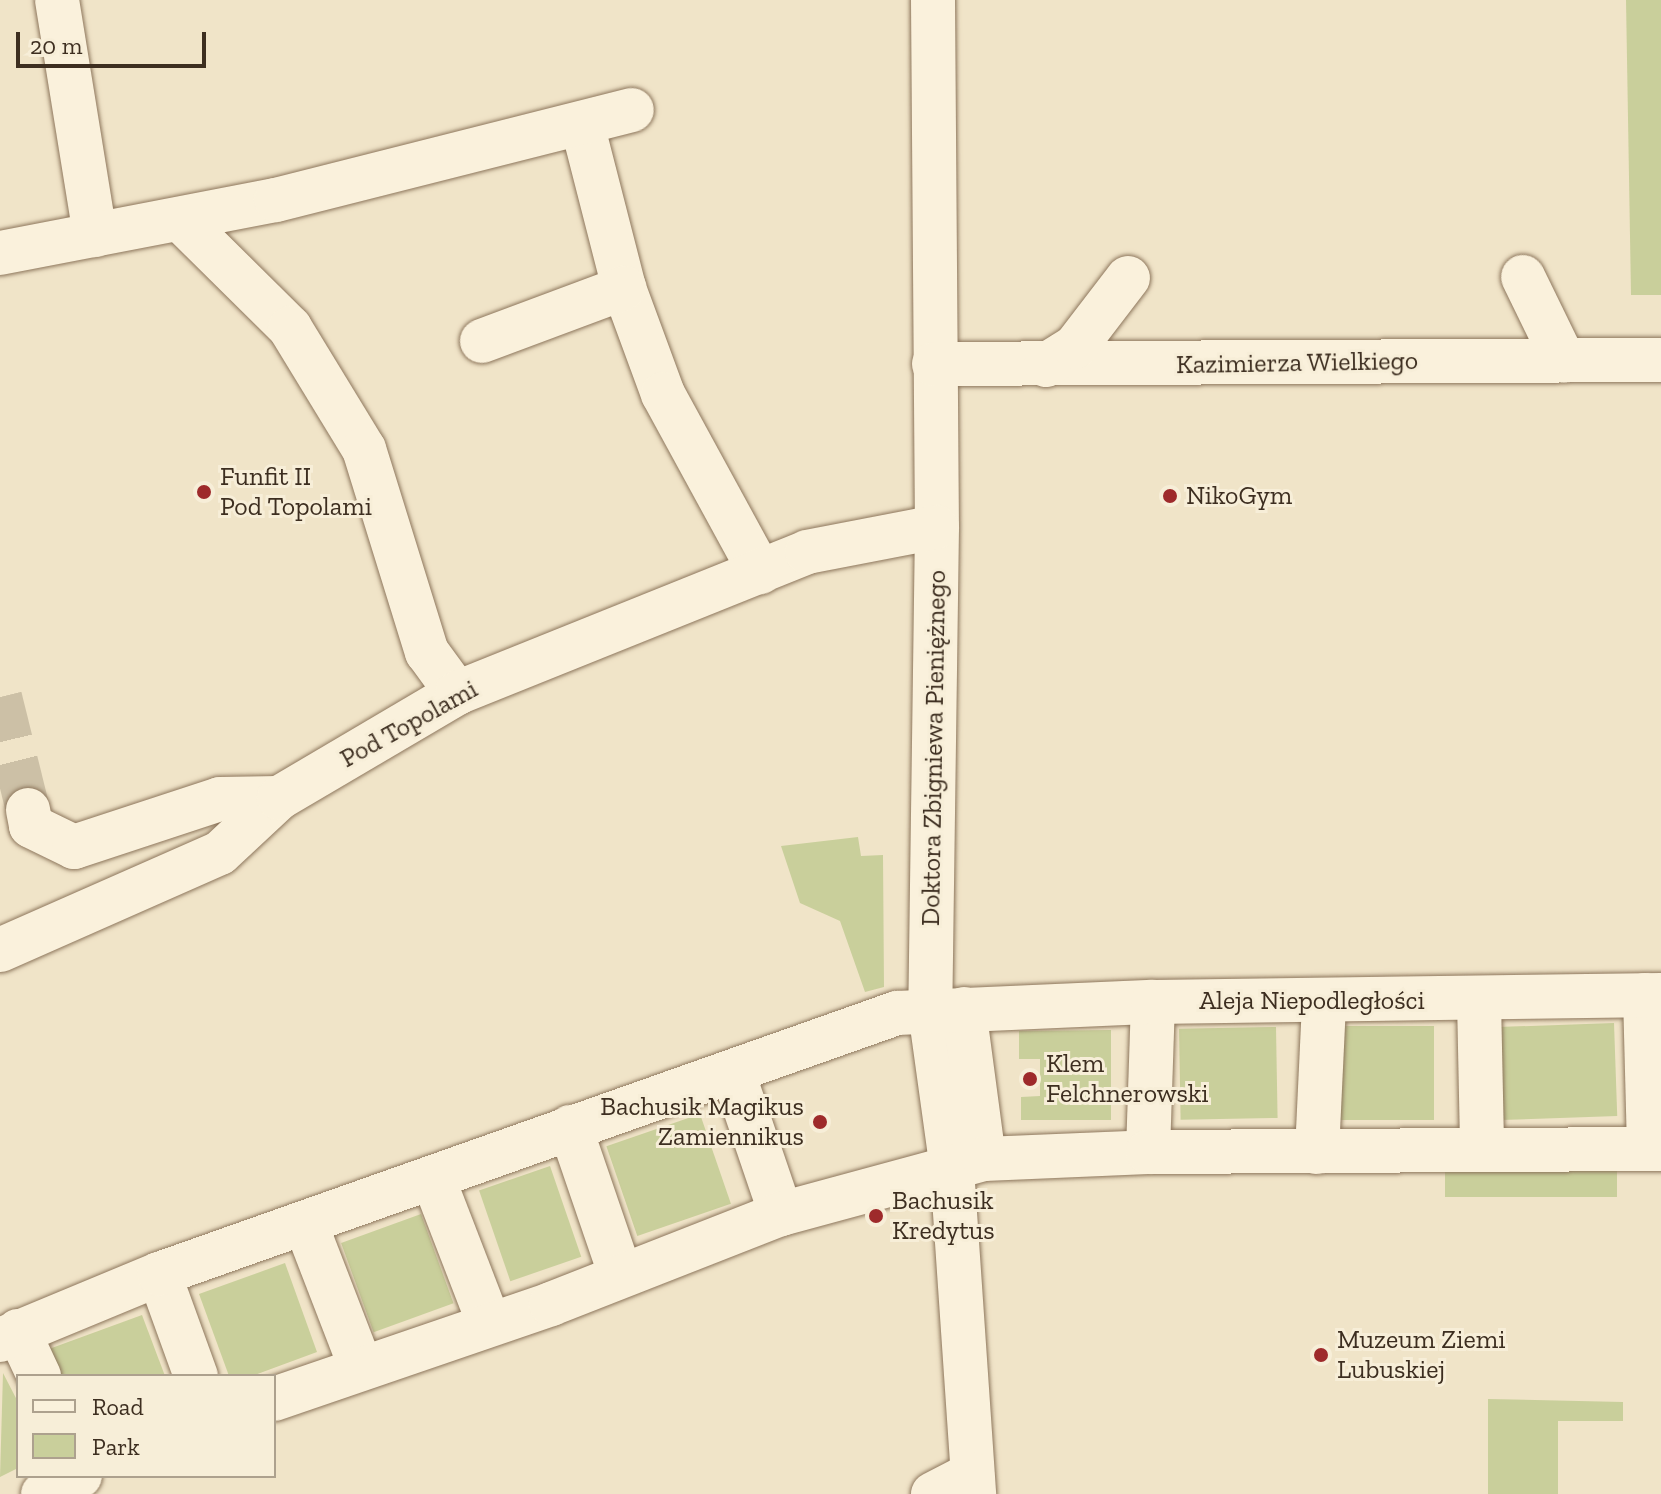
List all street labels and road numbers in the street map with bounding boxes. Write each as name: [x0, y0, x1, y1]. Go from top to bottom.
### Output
street label: Kazimierza Wielkiego: [1175, 345, 1419, 381]
street label: Doktora Zbigniewa Pieniężnego: [915, 570, 953, 926]
street label: Pod Topolami: [335, 673, 483, 775]
street label: Aleja Niepodległości: [1199, 985, 1425, 1017]

